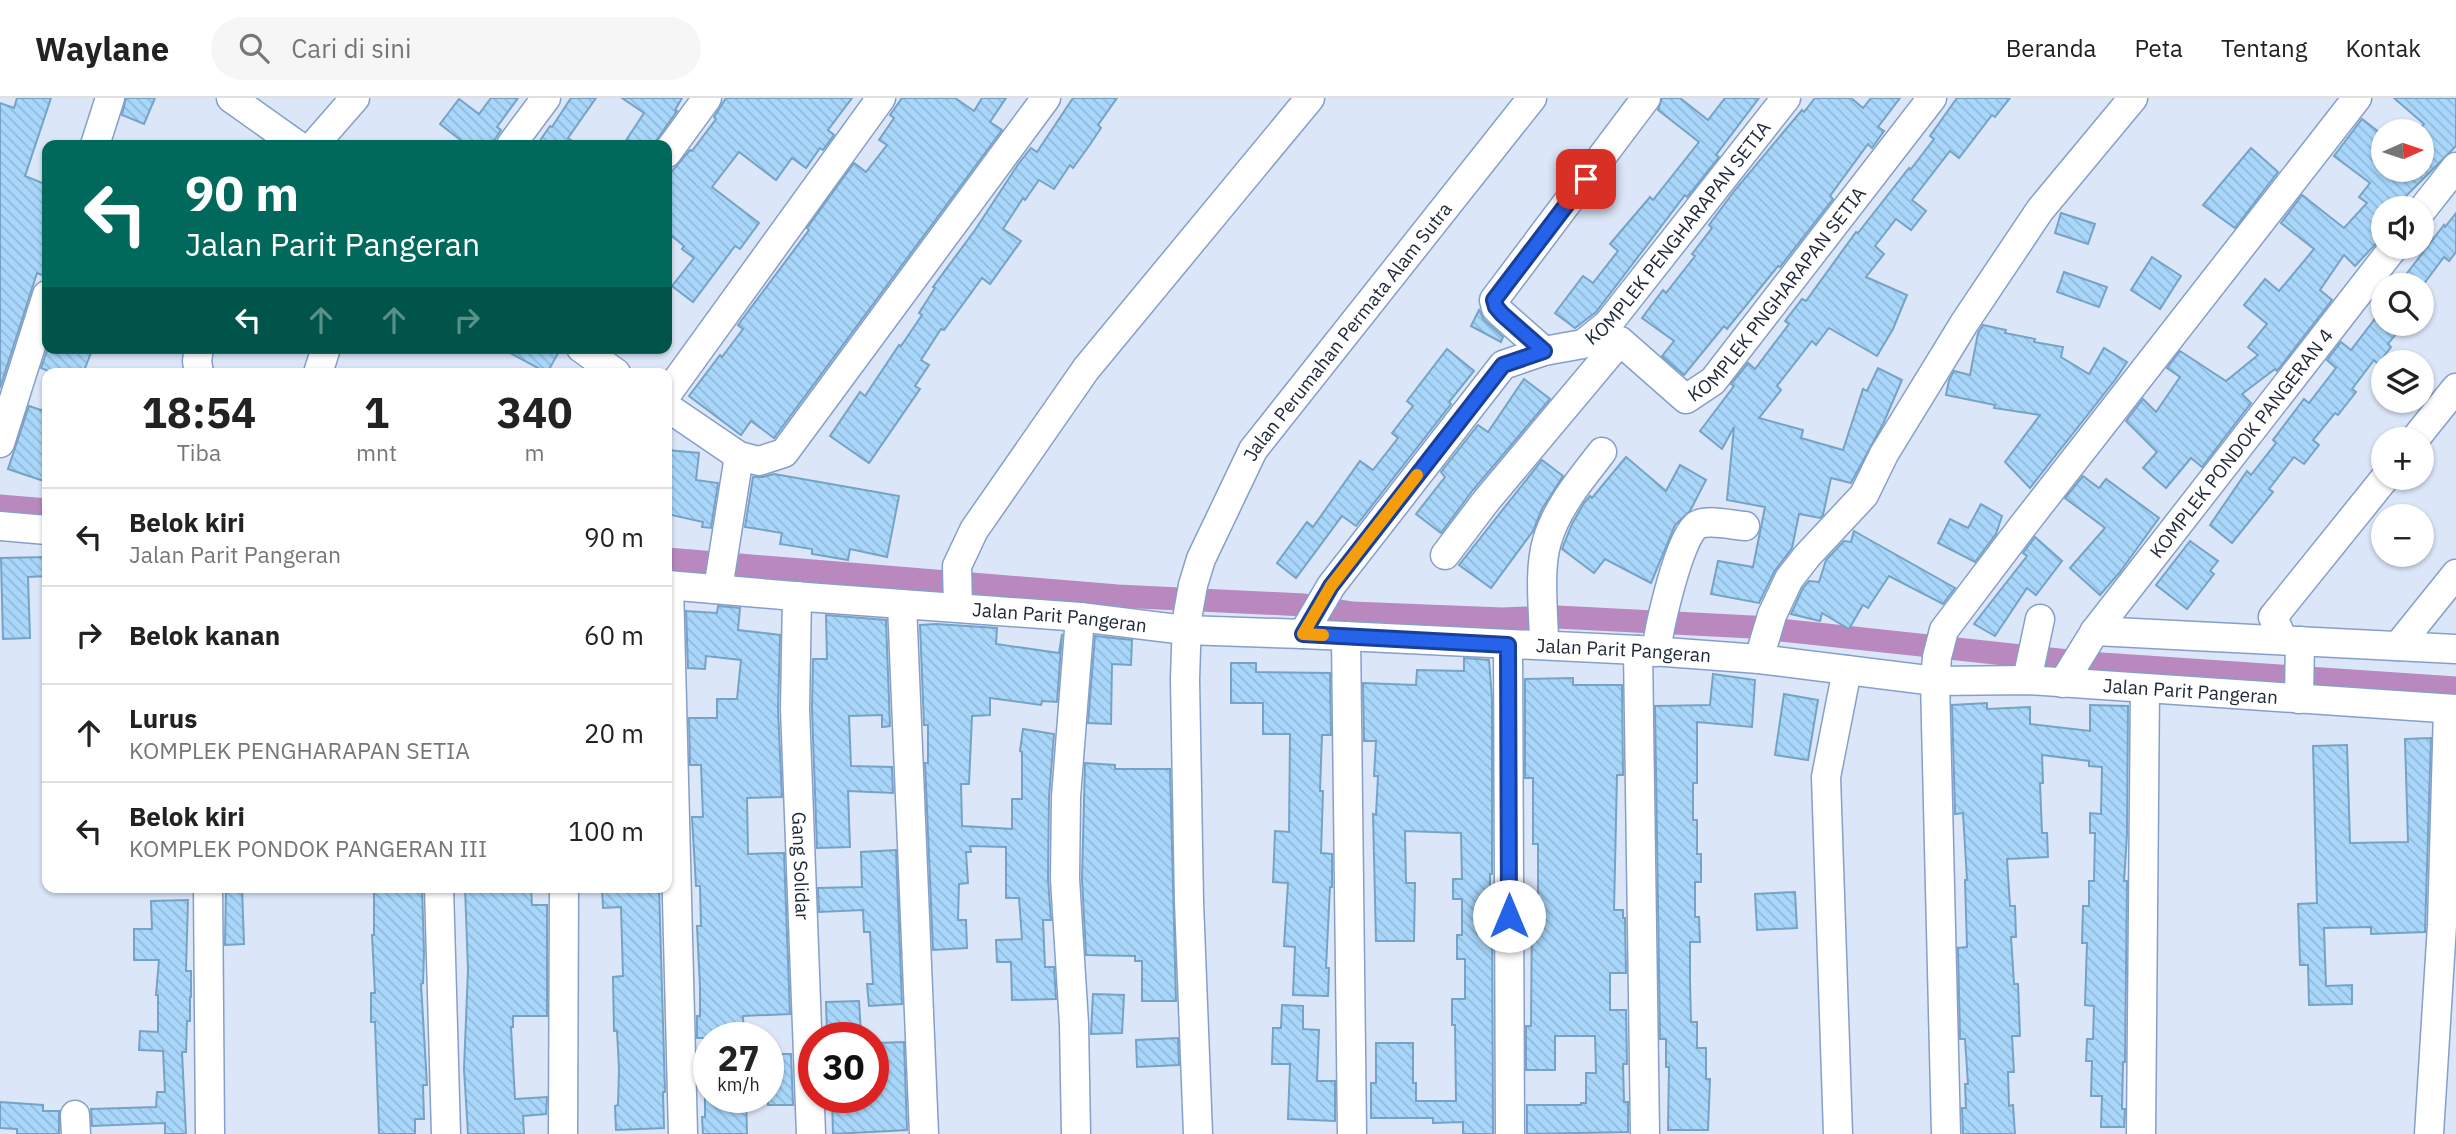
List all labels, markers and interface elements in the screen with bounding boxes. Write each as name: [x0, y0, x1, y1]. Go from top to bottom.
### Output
search box: [211, 17, 701, 80]
text: Waylane: [35, 27, 169, 70]
icon: search: [235, 29, 273, 67]
text: Cari di sini: [291, 31, 412, 65]
text: Beranda: [2006, 32, 2096, 64]
text: Peta: [2134, 32, 2183, 64]
text: Tentang: [2221, 32, 2307, 64]
text: Kontak: [2345, 32, 2421, 64]
street label: KOMPLEK PENGHARAPAN SETIA: [1580, 116, 1775, 350]
north arrow: [2371, 119, 2434, 182]
map controls: [2371, 119, 2434, 567]
pin: [1556, 149, 1616, 209]
icon: arrive: [1567, 160, 1605, 198]
text: 90 m: [185, 161, 299, 224]
icon: left: [70, 168, 161, 259]
street label: KOMPLEK PNGHARAPAN SETIA: [1683, 182, 1871, 407]
button: sound: [2371, 196, 2434, 259]
street label: Jalan Perumahan Permata Alam Sutra: [1238, 197, 1457, 465]
text: Jalan Parit Pangeran: [185, 223, 480, 265]
button: search: [2371, 273, 2434, 336]
icon: left: [229, 301, 267, 339]
icon: ahead: [302, 301, 340, 339]
icon: ahead: [375, 301, 413, 339]
icon: right: [448, 301, 486, 339]
street label: KOMPLEK PONDOK PANGERAN 4: [2144, 324, 2338, 563]
button: layers: [2371, 350, 2434, 413]
text: 18:54: [142, 385, 256, 440]
text: 1: [364, 385, 389, 440]
text: 340: [497, 385, 572, 440]
button: +: [2371, 427, 2434, 490]
text: Tiba: [177, 437, 221, 467]
text: mnt: [356, 437, 397, 467]
text: m: [525, 437, 545, 467]
button: −: [2371, 504, 2434, 567]
text: Belok kiri: [129, 505, 245, 539]
icon: left: [70, 518, 108, 556]
text: 90 m: [584, 520, 644, 554]
text: Jalan Parit Pangeran: [129, 539, 341, 569]
street label: Jalan Parit Pangeran: [971, 597, 1148, 637]
icon: right: [70, 616, 108, 654]
text: Belok kanan: [129, 618, 280, 652]
text: 60 m: [584, 618, 644, 652]
street label: Jalan Parit Pangeran: [1535, 633, 1712, 667]
street label: Jalan Parit Pangeran: [2102, 673, 2279, 709]
text: Lurus: [129, 701, 197, 735]
icon: ahead: [70, 714, 108, 752]
text: 20 m: [584, 716, 644, 750]
text: KOMPLEK PENGHARAPAN SETIA: [129, 735, 470, 765]
text: Belok kiri: [129, 799, 245, 833]
street label: Gang Solidar: [787, 811, 815, 921]
icon: left: [70, 812, 108, 850]
text: 100 m: [568, 814, 644, 848]
text: KOMPLEK PONDOK PANGERAN III: [129, 833, 487, 863]
position arrow: [1472, 879, 1546, 953]
speed limit sign: 30: [798, 1022, 889, 1113]
text: 27: [717, 1035, 760, 1081]
text: km/h: [717, 1073, 760, 1096]

